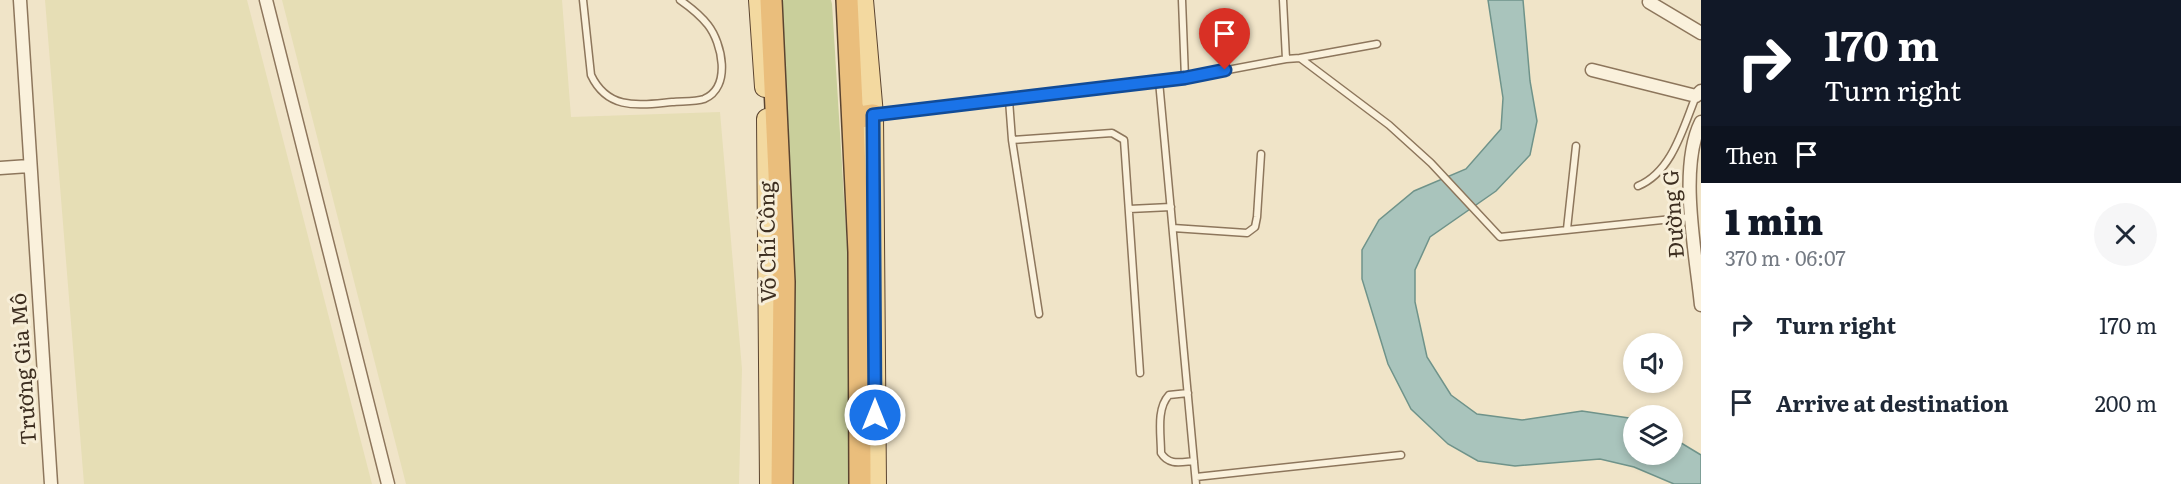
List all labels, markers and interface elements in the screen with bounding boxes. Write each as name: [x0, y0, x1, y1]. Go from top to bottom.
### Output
pin: [1199, 8, 1250, 70]
text: 170 m: [1824, 12, 1939, 74]
icon: arrive: [1208, 17, 1241, 50]
icon: right: [1725, 24, 1803, 102]
text: Turn right: [1824, 69, 1961, 109]
text: Then: [1725, 138, 1778, 171]
icon: arrive: [1790, 138, 1823, 171]
street label: Đường G: [1653, 169, 1690, 259]
street label: Võ Chí Công: [749, 181, 782, 303]
text: 1 min: [1725, 193, 1823, 246]
button: close: [2094, 203, 2157, 266]
text: 370 m · 06:07: [1725, 242, 1846, 272]
street label: Trương Gia Mô: [1, 292, 42, 446]
icon: right: [1725, 308, 1758, 341]
text: Turn right: [1776, 308, 1896, 341]
text: 170 m: [2099, 308, 2157, 341]
map controls: [1623, 333, 1683, 465]
button: sound: [1623, 333, 1683, 393]
position arrow: [843, 383, 907, 447]
icon: arrive: [1725, 386, 1758, 419]
text: Arrive at destination: [1776, 386, 2009, 419]
text: 200 m: [2095, 386, 2157, 419]
button: layers: [1623, 405, 1683, 465]

